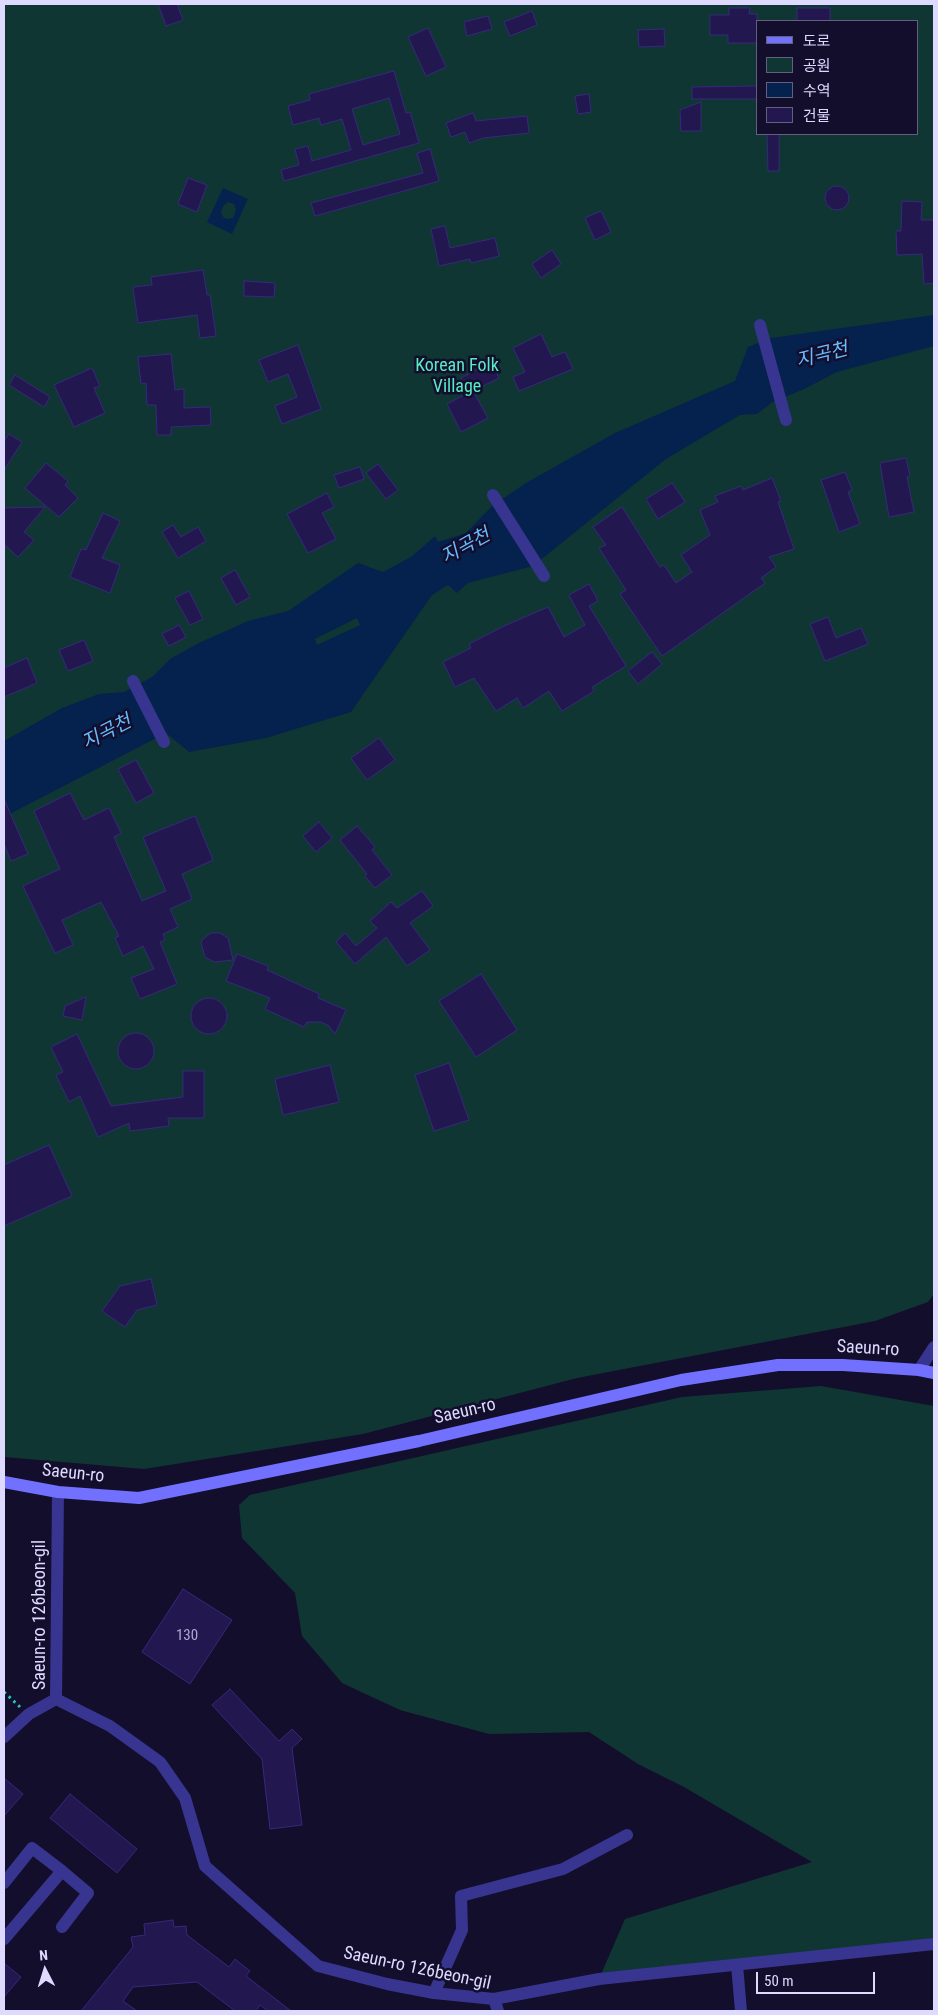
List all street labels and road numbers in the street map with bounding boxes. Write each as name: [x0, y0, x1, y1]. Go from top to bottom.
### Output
street label: Saeun-ro: [836, 1337, 900, 1361]
street label: Saeun-ro: [432, 1394, 498, 1430]
street label: Saeun-ro: [41, 1460, 105, 1488]
street label: Saeun-ro 126beon-gil: [29, 1540, 51, 1690]
street label: Saeun-ro 126beon-gil: [341, 1943, 493, 1995]

